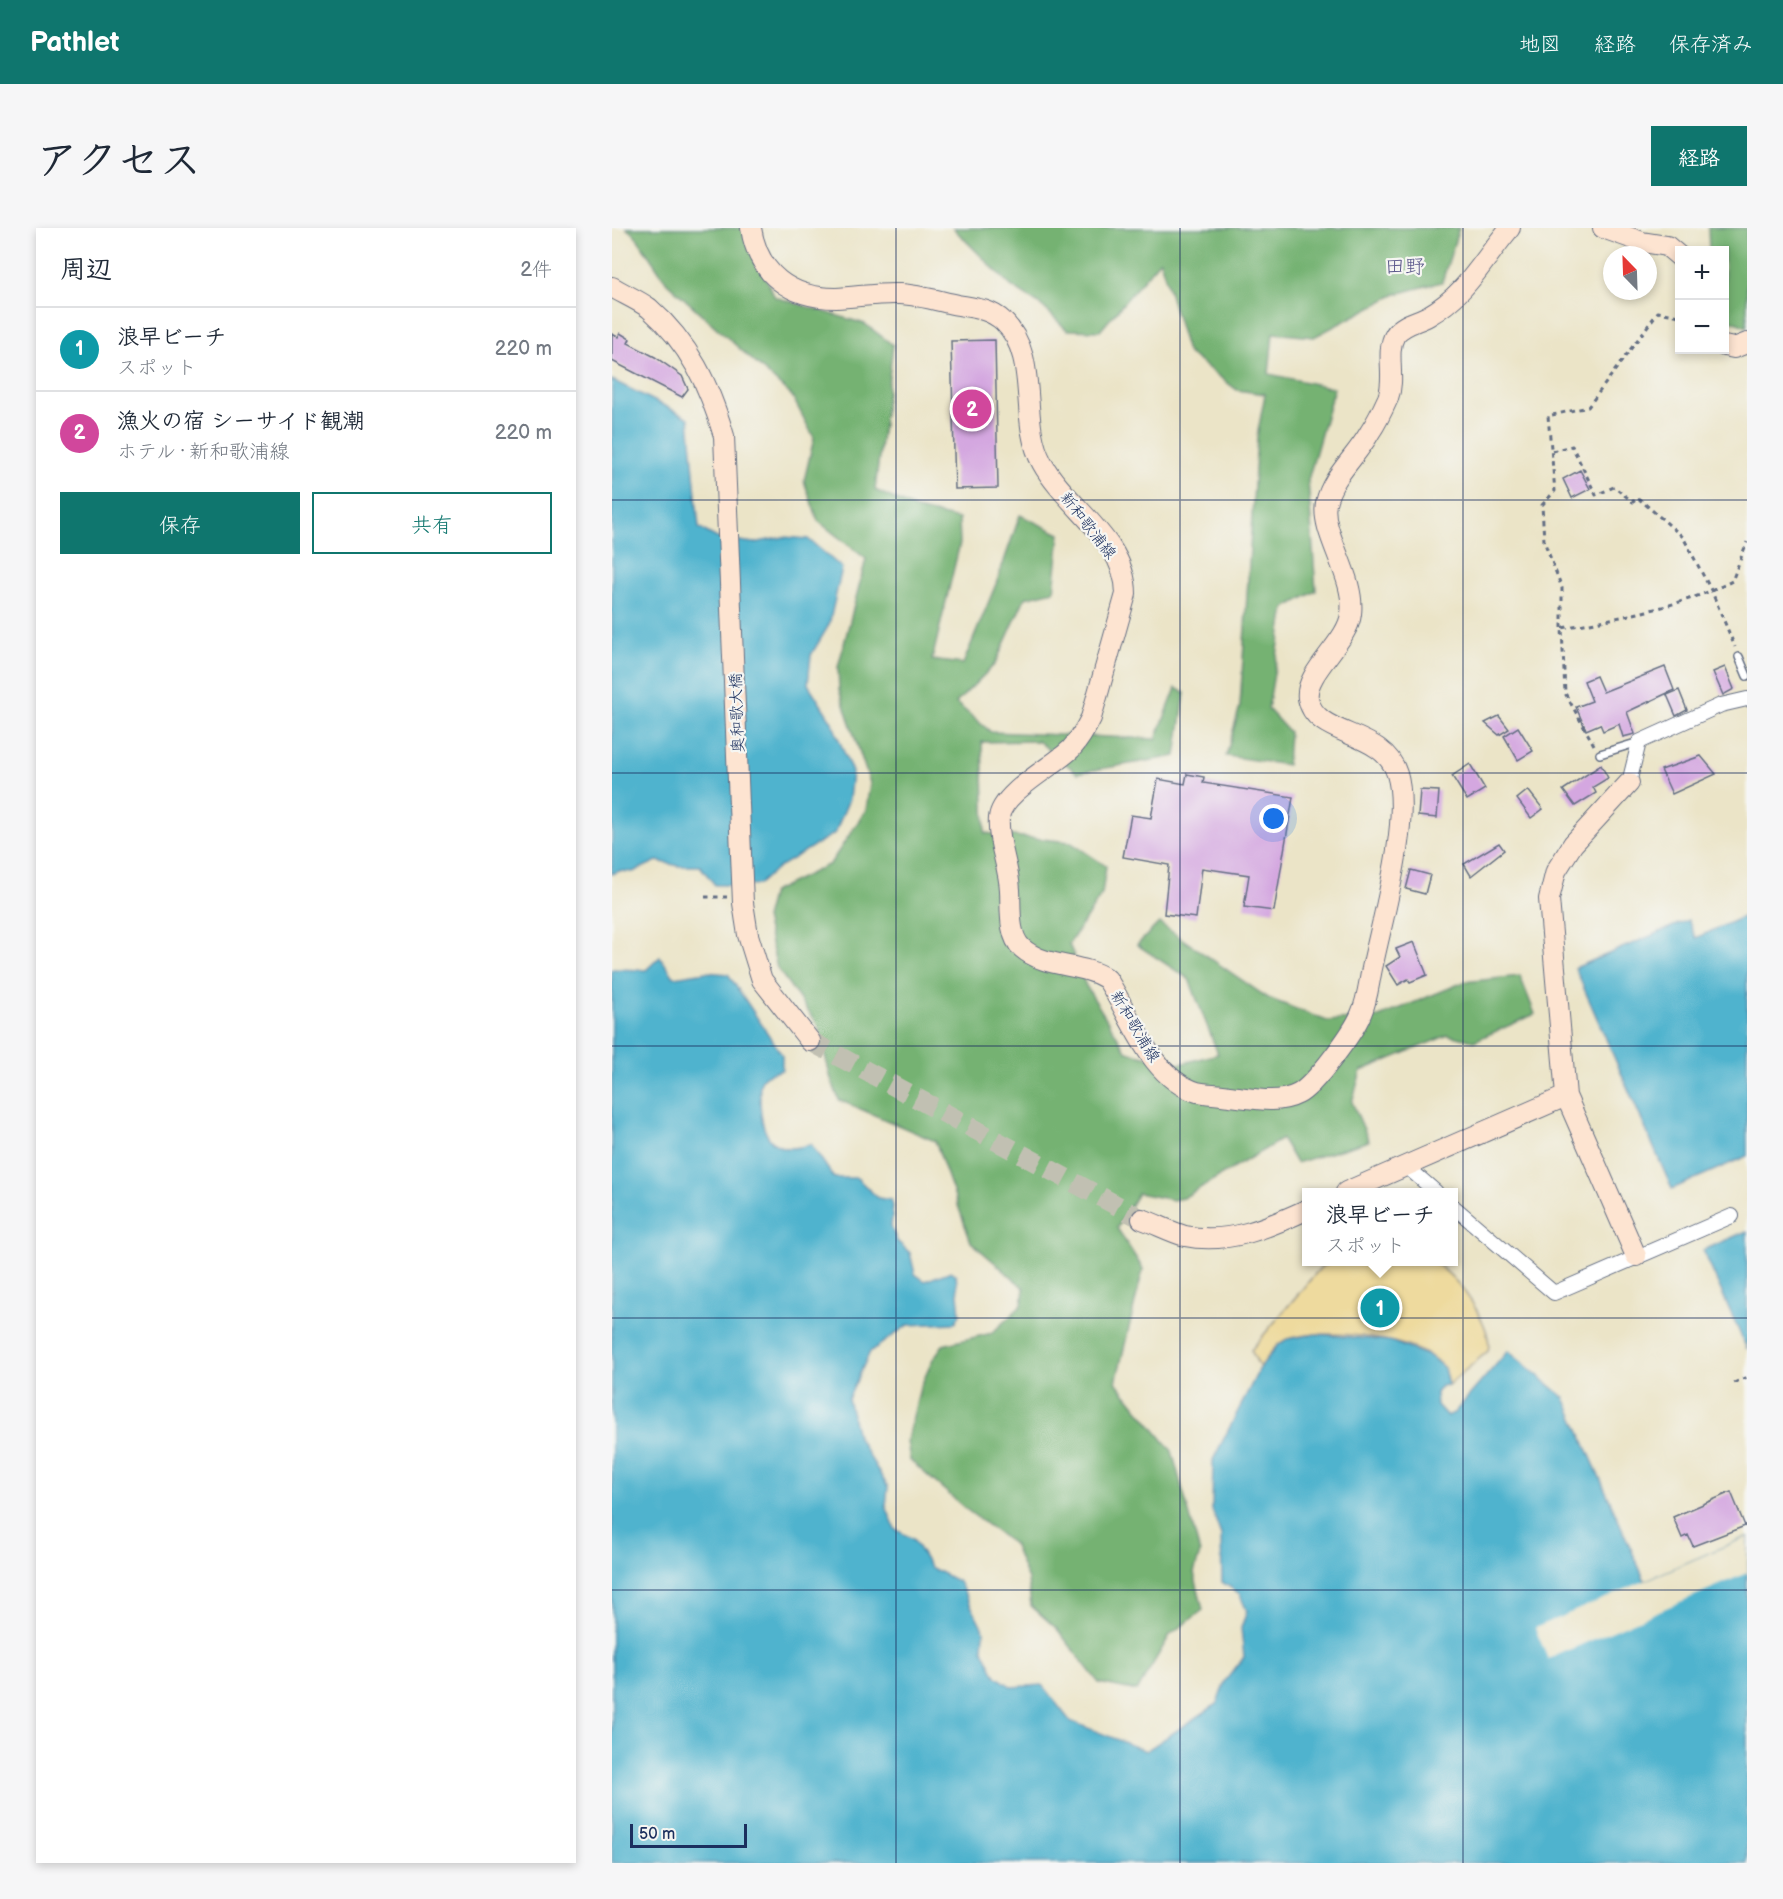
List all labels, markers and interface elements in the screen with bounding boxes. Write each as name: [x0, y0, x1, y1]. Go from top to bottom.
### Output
text: Pathlet: [30, 26, 119, 59]
text: 地図: [1519, 32, 1561, 57]
text: 経路: [1594, 32, 1636, 57]
text: 保存済み: [1669, 32, 1753, 57]
button: 経路: [1651, 126, 1747, 186]
text: アクセス: [36, 136, 201, 187]
north arrow: [1603, 246, 1657, 300]
map controls: [1675, 246, 1729, 354]
button: +: [1675, 246, 1729, 300]
text: 周辺: [60, 255, 112, 286]
district label: 田野: [1385, 255, 1425, 279]
text: 2件: [520, 258, 552, 282]
button: −: [1675, 300, 1729, 354]
text: 浪早ビーチ: [117, 324, 226, 351]
text: 1: [75, 337, 84, 361]
text: 220 m: [495, 337, 552, 361]
text: スポット: [117, 356, 197, 380]
pin: 2: [952, 386, 992, 432]
text: 漁火の宿 シーサイド観潮: [117, 408, 365, 435]
text: 2: [74, 421, 85, 445]
text: 220 m: [495, 421, 552, 445]
text: ホテル · 新和歌浦線: [117, 440, 289, 464]
street label: 新和歌浦線: [1056, 489, 1120, 563]
button: 保存: [60, 492, 300, 554]
button: 共有: [312, 492, 552, 554]
street label: 奥和歌大橋: [727, 673, 748, 753]
your location: [1259, 804, 1288, 833]
street label: 新和歌浦線: [1106, 988, 1163, 1066]
popup: [1302, 1188, 1458, 1266]
text: 浪早ビーチ: [1325, 1202, 1435, 1229]
text: スポット: [1325, 1234, 1405, 1258]
pin: 1: [1360, 1286, 1400, 1330]
scale bar: [630, 1821, 747, 1848]
text: 50 m: [639, 1825, 675, 1844]

